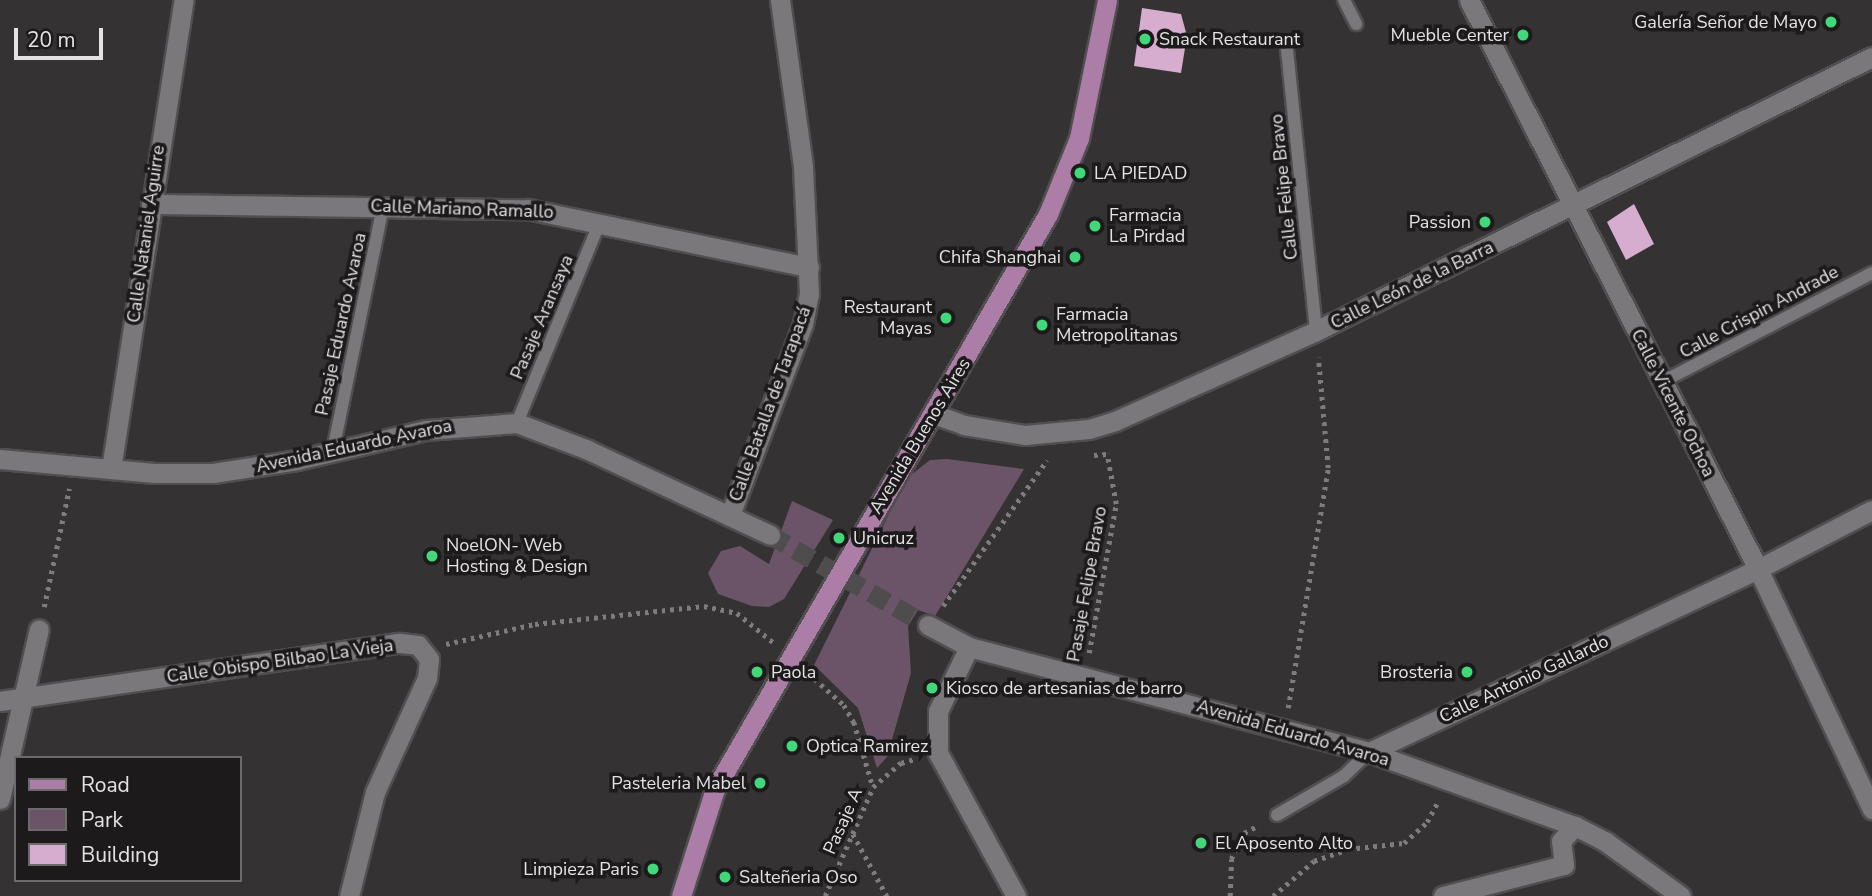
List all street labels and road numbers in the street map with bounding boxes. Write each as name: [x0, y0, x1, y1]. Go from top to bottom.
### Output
street label: Calle Felipe Bravo: [1266, 113, 1302, 261]
street label: Calle Nataniel Aguirre: [123, 144, 169, 324]
street label: Calle Mariano Ramallo: [370, 195, 554, 223]
street label: Pasaje Eduardo Avaroa: [311, 231, 371, 417]
street label: Calle León de la Barra: [1327, 236, 1497, 334]
street label: Pasaje Aransaya: [506, 252, 578, 382]
street label: Calle Crispin Andrade: [1676, 261, 1842, 363]
street label: Calle Batalla de Tarapacá: [725, 304, 815, 504]
street label: Calle Vicente Ochoa: [1626, 325, 1720, 481]
street label: Avenida Buenos Aires: [865, 354, 975, 518]
street label: Avenida Eduardo Avaroa: [254, 415, 454, 477]
street label: Pasaje Felipe Bravo: [1063, 505, 1111, 663]
street label: Calle Antonio Gallardo: [1436, 630, 1612, 728]
street label: Calle Obispo Bilbao La Vieja: [165, 634, 395, 688]
street label: Avenida Eduardo Avaroa: [1194, 695, 1392, 771]
street label: Pasaje A: [819, 785, 867, 857]

